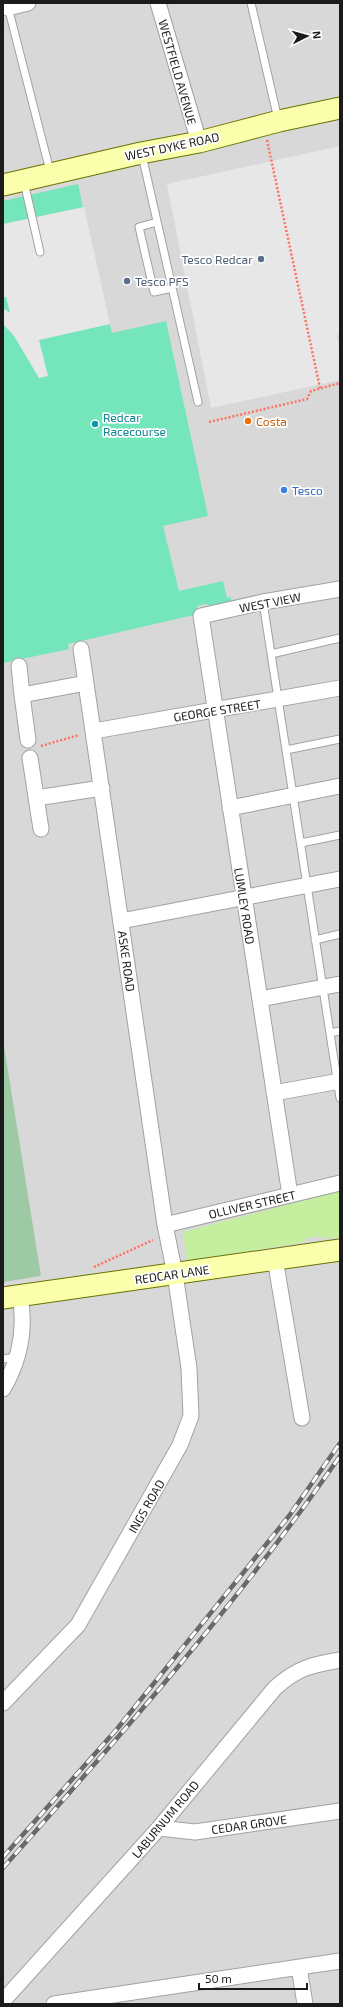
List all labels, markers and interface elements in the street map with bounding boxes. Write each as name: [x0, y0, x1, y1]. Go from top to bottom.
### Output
north arrow: [287, 16, 327, 56]
street label: WESTFIELD AVENUE: [156, 18, 200, 127]
text: N: [311, 30, 324, 40]
street label: WEST DYKE ROAD: [124, 129, 220, 163]
place label: Tesco Redcar: [182, 252, 253, 266]
marker: Tesco Redcar: [256, 254, 266, 264]
place label: Tesco PFS: [135, 274, 189, 288]
marker: Tesco PFS: [122, 276, 132, 286]
place label: Redcar Racecourse: [103, 410, 166, 438]
place label: Costa: [256, 414, 287, 428]
marker: Costa: [243, 416, 253, 426]
marker: Redcar Racecourse: [90, 419, 100, 429]
place label: Tesco: [292, 483, 323, 497]
marker: Tesco: [279, 485, 289, 495]
street label: WEST VIEW: [238, 589, 302, 615]
street label: GEORGE STREET: [172, 696, 262, 724]
street label: LUMLEY ROAD: [232, 867, 258, 945]
street label: ASKE ROAD: [116, 930, 138, 992]
street label: OLLIVER STREET: [207, 1187, 297, 1221]
street label: REDCAR LANE: [134, 1262, 211, 1286]
street label: INGS ROAD: [125, 1477, 167, 1535]
street label: LABURNUM ROAD: [128, 1777, 202, 1861]
street label: CEDAR GROVE: [210, 1812, 288, 1836]
scale bar: [199, 1965, 307, 1991]
text: 50 m: [205, 1971, 232, 1985]

